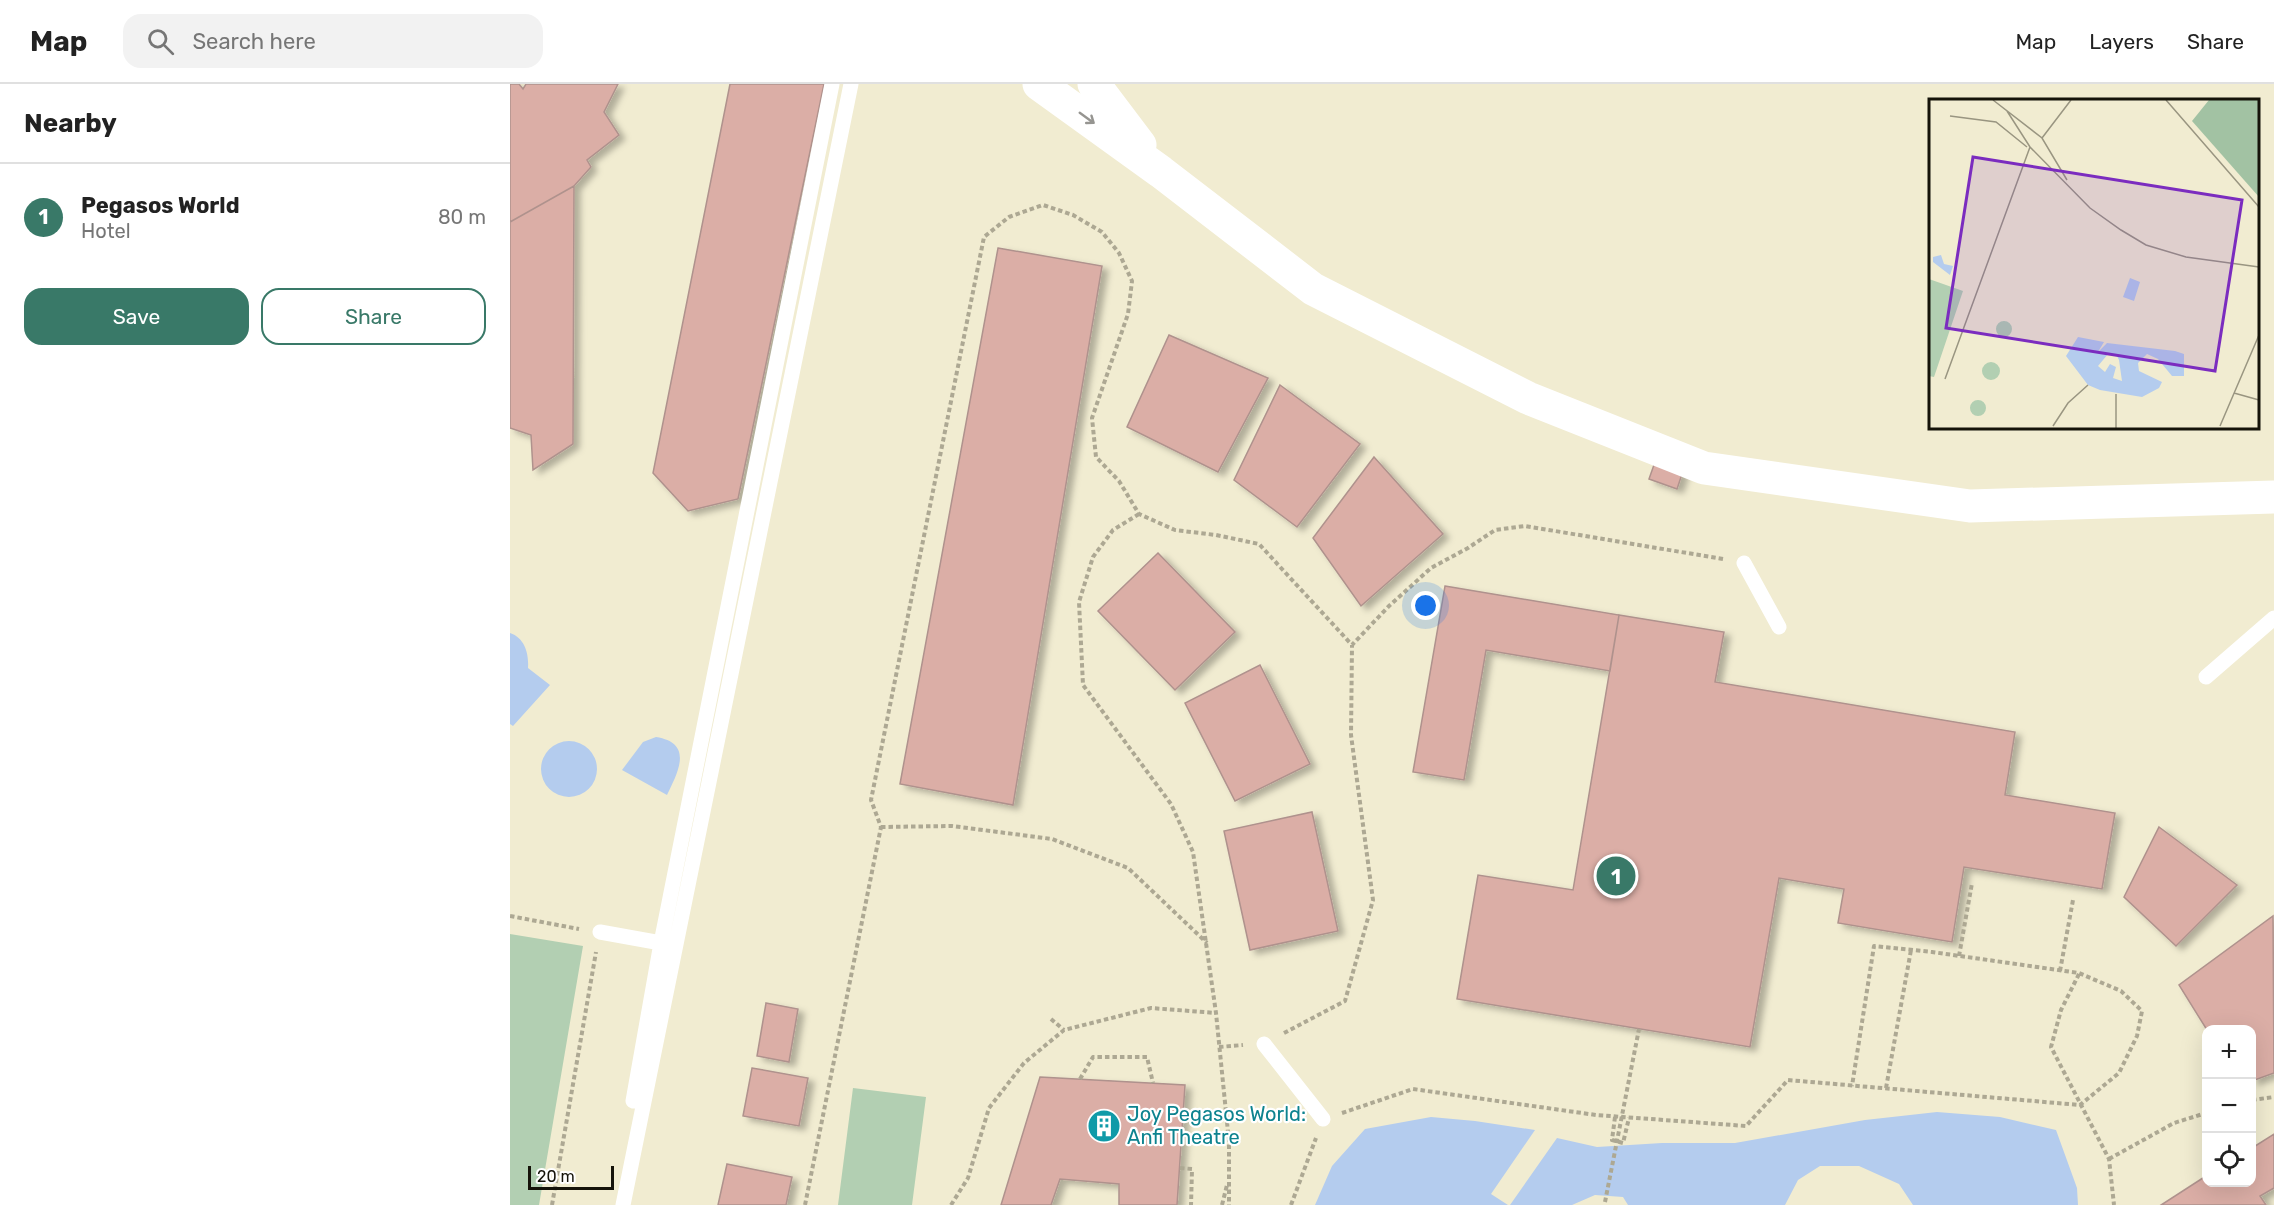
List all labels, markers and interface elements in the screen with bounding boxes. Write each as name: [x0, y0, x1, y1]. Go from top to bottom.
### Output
search box: [123, 14, 543, 68]
text: Map: [30, 25, 87, 58]
icon: search: [144, 25, 177, 58]
text: Search here: [192, 28, 316, 55]
text: Map: [2015, 29, 2056, 54]
text: Layers: [2089, 29, 2154, 54]
text: Share: [2187, 29, 2244, 54]
inset map: [1929, 99, 2259, 429]
text: Nearby: [24, 108, 117, 139]
one-way arrow: [1078, 112, 1094, 125]
text: Pegasos World: [81, 192, 240, 219]
text: 1: [39, 205, 48, 229]
text: 80 m: [438, 205, 486, 229]
text: Hotel: [81, 219, 131, 243]
button: Save: [24, 288, 249, 345]
button: Share: [261, 288, 486, 345]
your location: [1411, 591, 1440, 620]
pin: 1: [1596, 854, 1636, 898]
map controls: [2202, 1025, 2256, 1187]
button: +: [2202, 1025, 2256, 1079]
button: −: [2202, 1079, 2256, 1133]
place label: Joy Pegasos World: Anfi Theatre: [1127, 1102, 1306, 1149]
building icon: Joy Pegasos World: Anfi Theatre: [1086, 1108, 1122, 1144]
button: locate: [2202, 1133, 2256, 1187]
scale bar: [528, 1163, 614, 1190]
text: 20 m: [537, 1167, 575, 1186]

